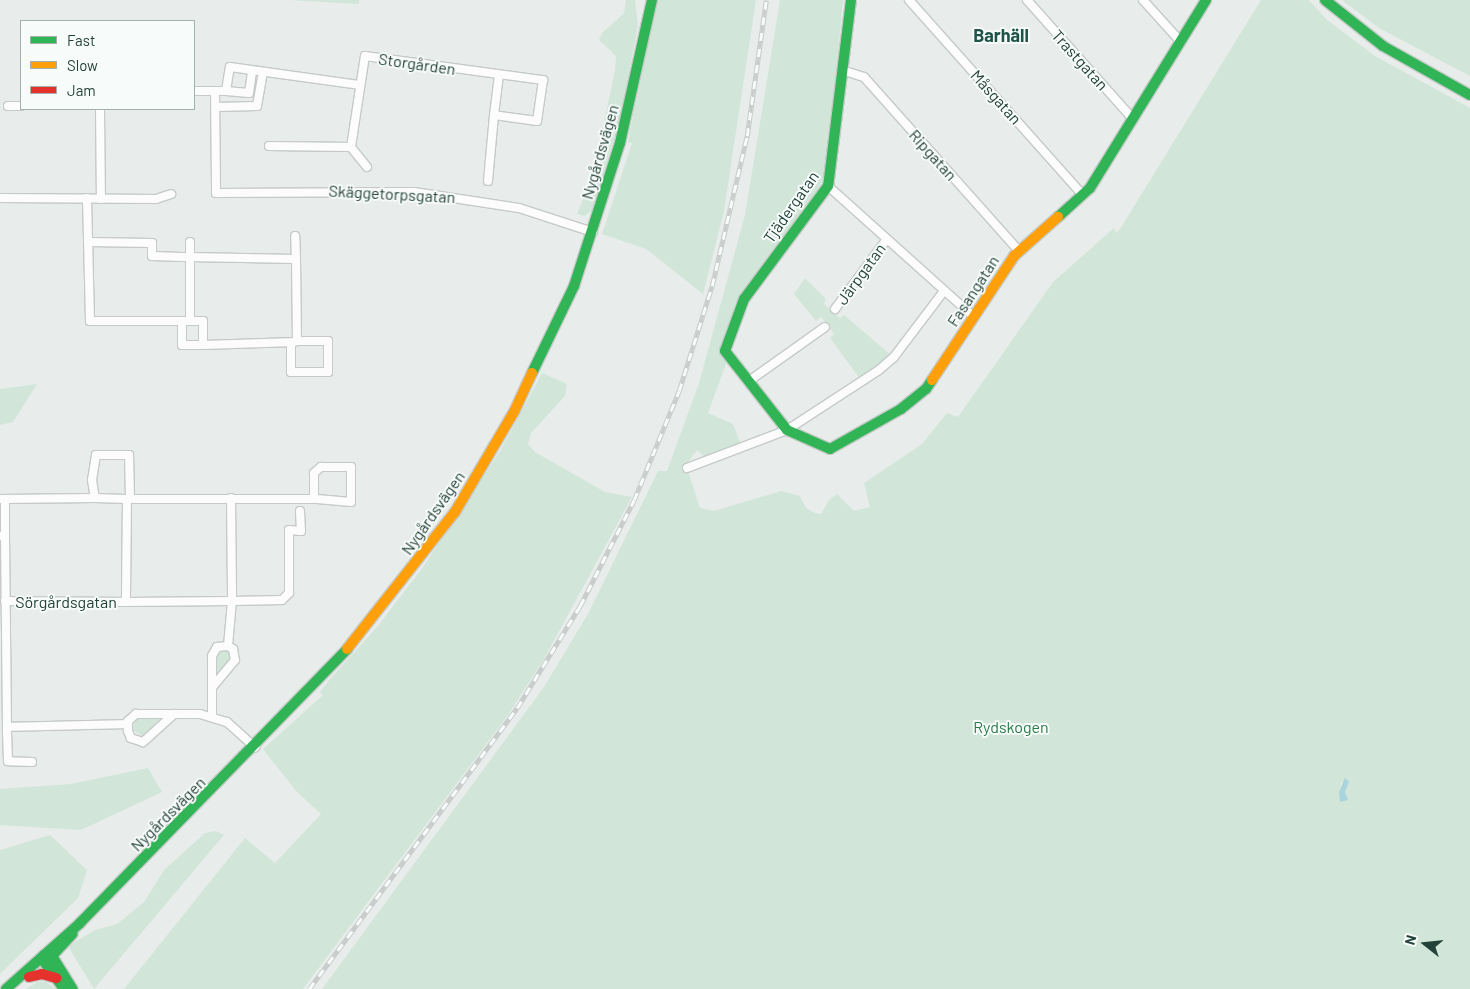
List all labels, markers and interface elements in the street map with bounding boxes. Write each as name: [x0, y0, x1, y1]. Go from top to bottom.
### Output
legend: [20, 20, 195, 110]
district label: Barhäll: [973, 24, 1029, 46]
street label: Trastgatan: [1048, 26, 1112, 94]
text: Fast: [67, 31, 95, 49]
street label: Storgården: [377, 49, 457, 79]
text: Slow: [67, 56, 98, 74]
street label: Måsgatan: [967, 66, 1025, 128]
text: Jam: [67, 81, 96, 99]
street label: Nygårdsvägen: [577, 102, 623, 202]
street label: Ripgatan: [905, 126, 961, 184]
street label: Tjädergatan: [759, 167, 823, 247]
street label: Skäggetorpsgatan: [328, 181, 456, 207]
street label: Järpgatan: [832, 239, 890, 309]
street label: Fasangatan: [943, 252, 1003, 330]
street label: Nygårdsvägen: [397, 468, 469, 558]
street label: Sörgårdsgatan: [15, 592, 117, 612]
park label: Rydskogen: [973, 717, 1049, 737]
street label: Nygårdsvägen: [127, 773, 209, 855]
north arrow: [1400, 919, 1450, 969]
text: N: [1401, 933, 1420, 947]

